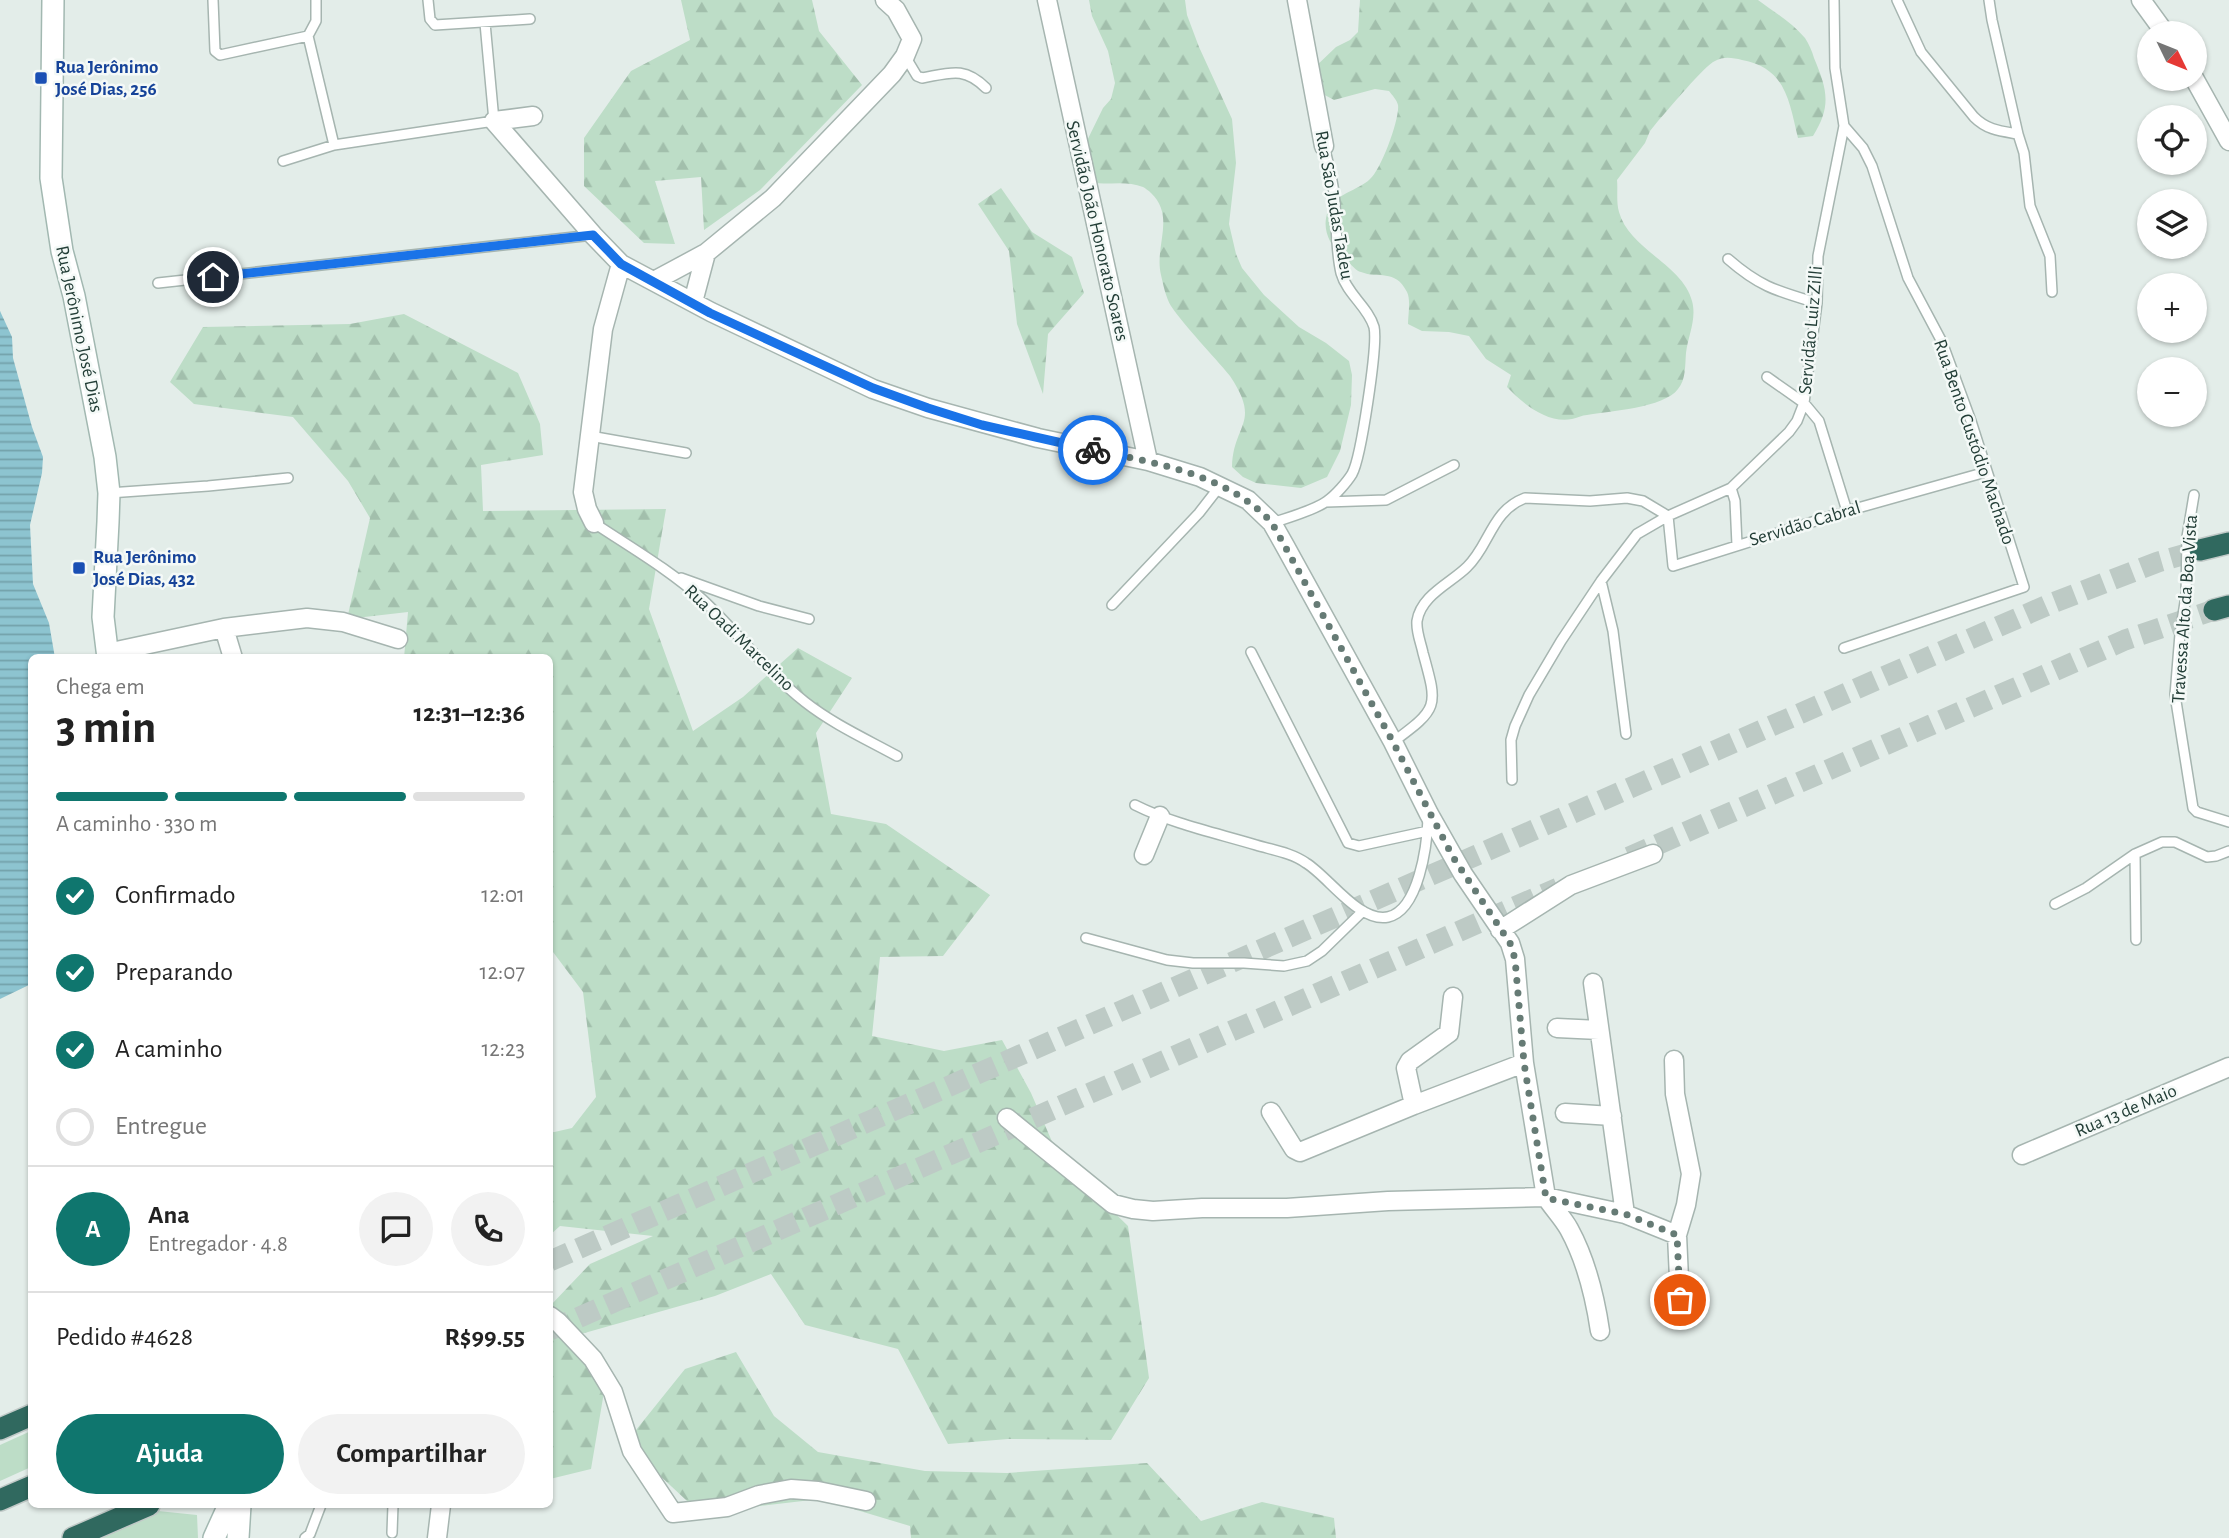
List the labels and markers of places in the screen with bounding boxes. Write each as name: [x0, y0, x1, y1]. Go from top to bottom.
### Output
place label: Rua Jerônimo José Dias, 256: [55, 58, 158, 99]
marker: Rua Jerônimo José Dias, 256: [33, 70, 49, 86]
pin: [183, 247, 243, 307]
place label: Rua Jerônimo José Dias, 432: [93, 548, 196, 589]
marker: Rua Jerônimo José Dias, 432: [71, 560, 87, 576]
pin: [1650, 1270, 1710, 1330]

